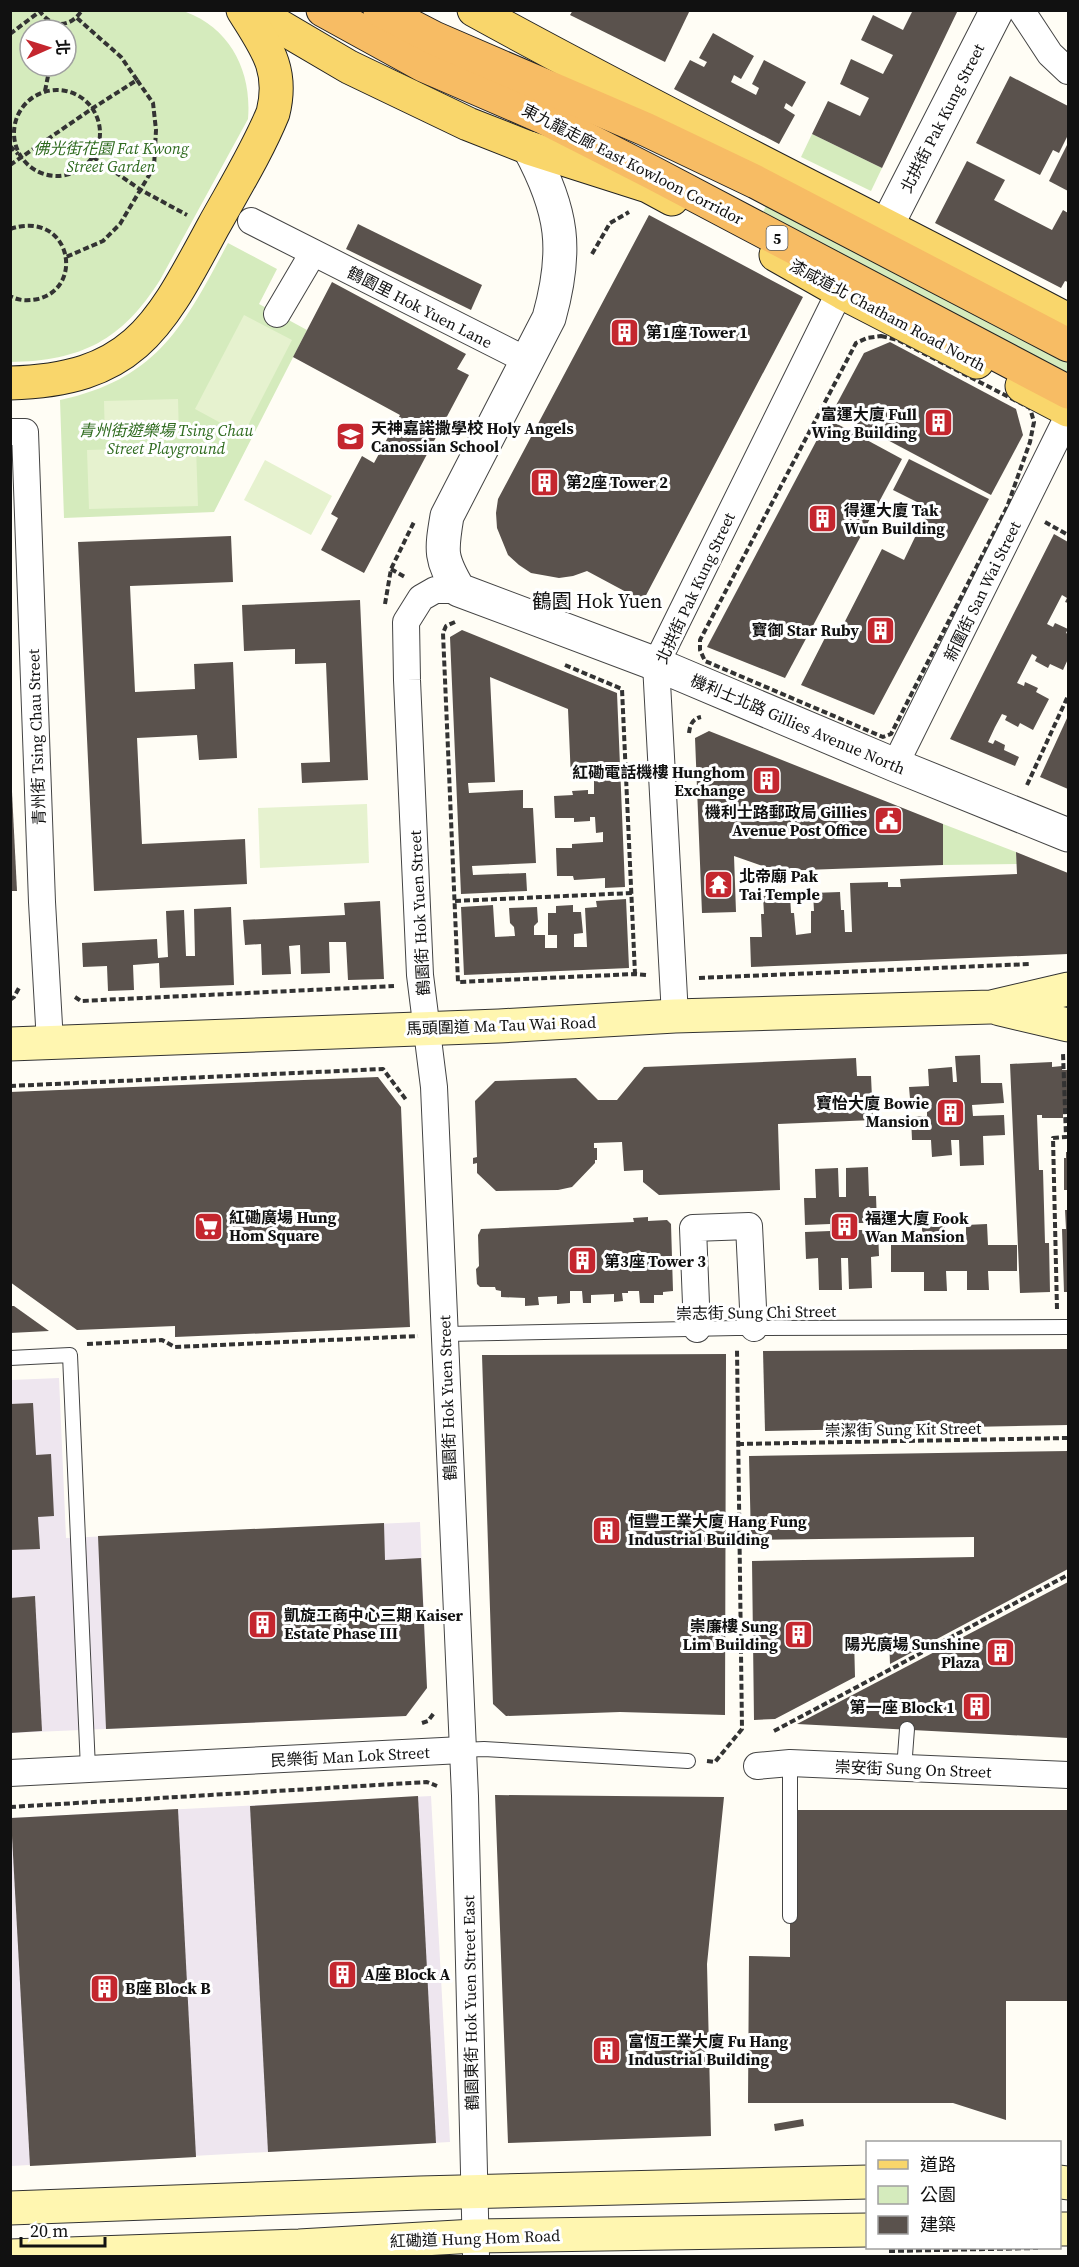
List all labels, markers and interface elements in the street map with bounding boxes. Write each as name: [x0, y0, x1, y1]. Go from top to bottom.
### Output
north arrow: [18, 18, 78, 78]
text: 北: [52, 39, 74, 56]
street label: 北拱街 Pak Kung Street: [895, 39, 990, 196]
street label: 東九龍走廊 East Kowloon Corridor: [518, 98, 748, 230]
park label: 佛光街花園 Fat Kwong Street Garden: [33, 137, 190, 177]
road number: 5: [766, 226, 788, 250]
street label: 漆咸道北 Chatham Road North: [786, 254, 990, 376]
street label: 鶴園里 Hok Yuen Lane: [344, 261, 496, 353]
building icon: 第1座 Tower 1: [609, 316, 641, 348]
place label: 第1座 Tower 1: [646, 321, 748, 343]
place label: 富運大廈 Full Wing Building: [812, 403, 917, 443]
building icon: 富運大廈 Full Wing Building: [922, 407, 954, 439]
place label: 天神嘉諾撒學校 Holy Angels Canossian School: [371, 417, 574, 457]
park label: 青州街遊樂場 Tsing Chau Street Playground: [78, 419, 254, 459]
school or university icon: 天神嘉諾撒學校 Holy Angels Canossian School: [334, 421, 366, 453]
building icon: 第2座 Tower 2: [529, 466, 561, 498]
place label: 第2座 Tower 2: [566, 471, 668, 493]
place label: 得運大廈 Tak Wun Building: [843, 499, 945, 539]
building icon: 得運大廈 Tak Wun Building: [807, 503, 839, 535]
street label: 北拱街 Pak Kung Street: [650, 508, 740, 667]
street label: 新圍街 San Wai Street: [939, 517, 1026, 665]
district label: 鶴園 Hok Yuen: [532, 587, 662, 615]
building icon: 寶御 Star Ruby: [864, 614, 896, 646]
place label: 寶御 Star Ruby: [752, 619, 859, 641]
street label: 青州街 Tsing Chau Street: [22, 648, 50, 825]
street label: 機利士北路 Gillies Avenue North: [687, 669, 909, 779]
place label: 紅磡電話機樓 Hunghom Exchange: [572, 761, 745, 801]
building icon: 紅磡電話機樓 Hunghom Exchange: [750, 765, 782, 797]
place label: 機利士路郵政局 Gillies Avenue Post Office: [705, 801, 867, 841]
public building icon: 機利士路郵政局 Gillies Avenue Post Office: [872, 805, 904, 837]
street label: 鶴園街 Hok Yuen Street: [404, 829, 434, 996]
place label: 北帝廟 Pak Tai Temple: [739, 865, 820, 905]
temple icon: 北帝廟 Pak Tai Temple: [702, 869, 734, 901]
street label: 馬頭圍道 Ma Tau Wai Road: [406, 1011, 596, 1039]
place label: 寶怡大廈 Bowie Mansion: [816, 1092, 929, 1132]
building icon: 寶怡大廈 Bowie Mansion: [934, 1096, 966, 1128]
place label: 紅磡廣場 Hung Hom Square: [229, 1206, 337, 1246]
place label: 福運大廈 Fook Wan Mansion: [865, 1207, 969, 1247]
supermarket icon: 紅磡廣場 Hung Hom Square: [192, 1210, 224, 1242]
building icon: 福運大廈 Fook Wan Mansion: [828, 1211, 860, 1243]
building icon: 第3座 Tower 3: [567, 1245, 599, 1277]
place label: 第3座 Tower 3: [604, 1250, 706, 1272]
street label: 崇志街 Sung Chi Street: [676, 1300, 837, 1324]
street label: 鶴園街 Hok Yuen Street: [433, 1314, 461, 1481]
street label: 崇潔街 Sung Kit Street: [825, 1417, 982, 1441]
place label: 恒豐工業大廈 Hang Fung Industrial Building: [628, 1510, 807, 1550]
building icon: 恒豐工業大廈 Hang Fung Industrial Building: [591, 1514, 623, 1546]
place label: 凱旋工商中心三期 Kaiser Estate Phase III: [284, 1604, 464, 1644]
building icon: 凱旋工商中心三期 Kaiser Estate Phase III: [247, 1608, 279, 1640]
place label: 崇廉樓 Sung Lim Building: [682, 1615, 778, 1655]
building icon: 崇廉樓 Sung Lim Building: [783, 1619, 815, 1651]
place label: 陽光廣場 Sunshine Plaza: [844, 1633, 980, 1673]
building icon: 陽光廣場 Sunshine Plaza: [985, 1637, 1017, 1669]
building icon: 第一座 Block 1: [960, 1691, 992, 1723]
place label: 第一座 Block 1: [850, 1696, 955, 1718]
street label: 民樂街 Man Lok Street: [270, 1741, 431, 1771]
street label: 崇安街 Sung On Street: [834, 1755, 993, 1783]
street label: 鶴園東街 Hok Yuen Street East: [457, 1894, 483, 2111]
building icon: A座 Block A: [327, 1958, 359, 1990]
place label: A座 Block A: [364, 1963, 451, 1985]
building icon: B座 Block B: [88, 1972, 120, 2004]
place label: B座 Block B: [125, 1977, 211, 1999]
place label: 富恆工業大廈 Fu Hang Industrial Building: [628, 2030, 789, 2070]
building icon: 富恆工業大廈 Fu Hang Industrial Building: [591, 2034, 623, 2066]
legend: [866, 2141, 1061, 2249]
text: 道路: [920, 2152, 956, 2177]
text: 公園: [920, 2182, 956, 2207]
scale bar: [21, 2210, 105, 2248]
text: 建築: [920, 2212, 956, 2237]
text: 20 m: [30, 2218, 68, 2243]
street label: 紅磡道 Hung Hom Road: [389, 2224, 561, 2252]

